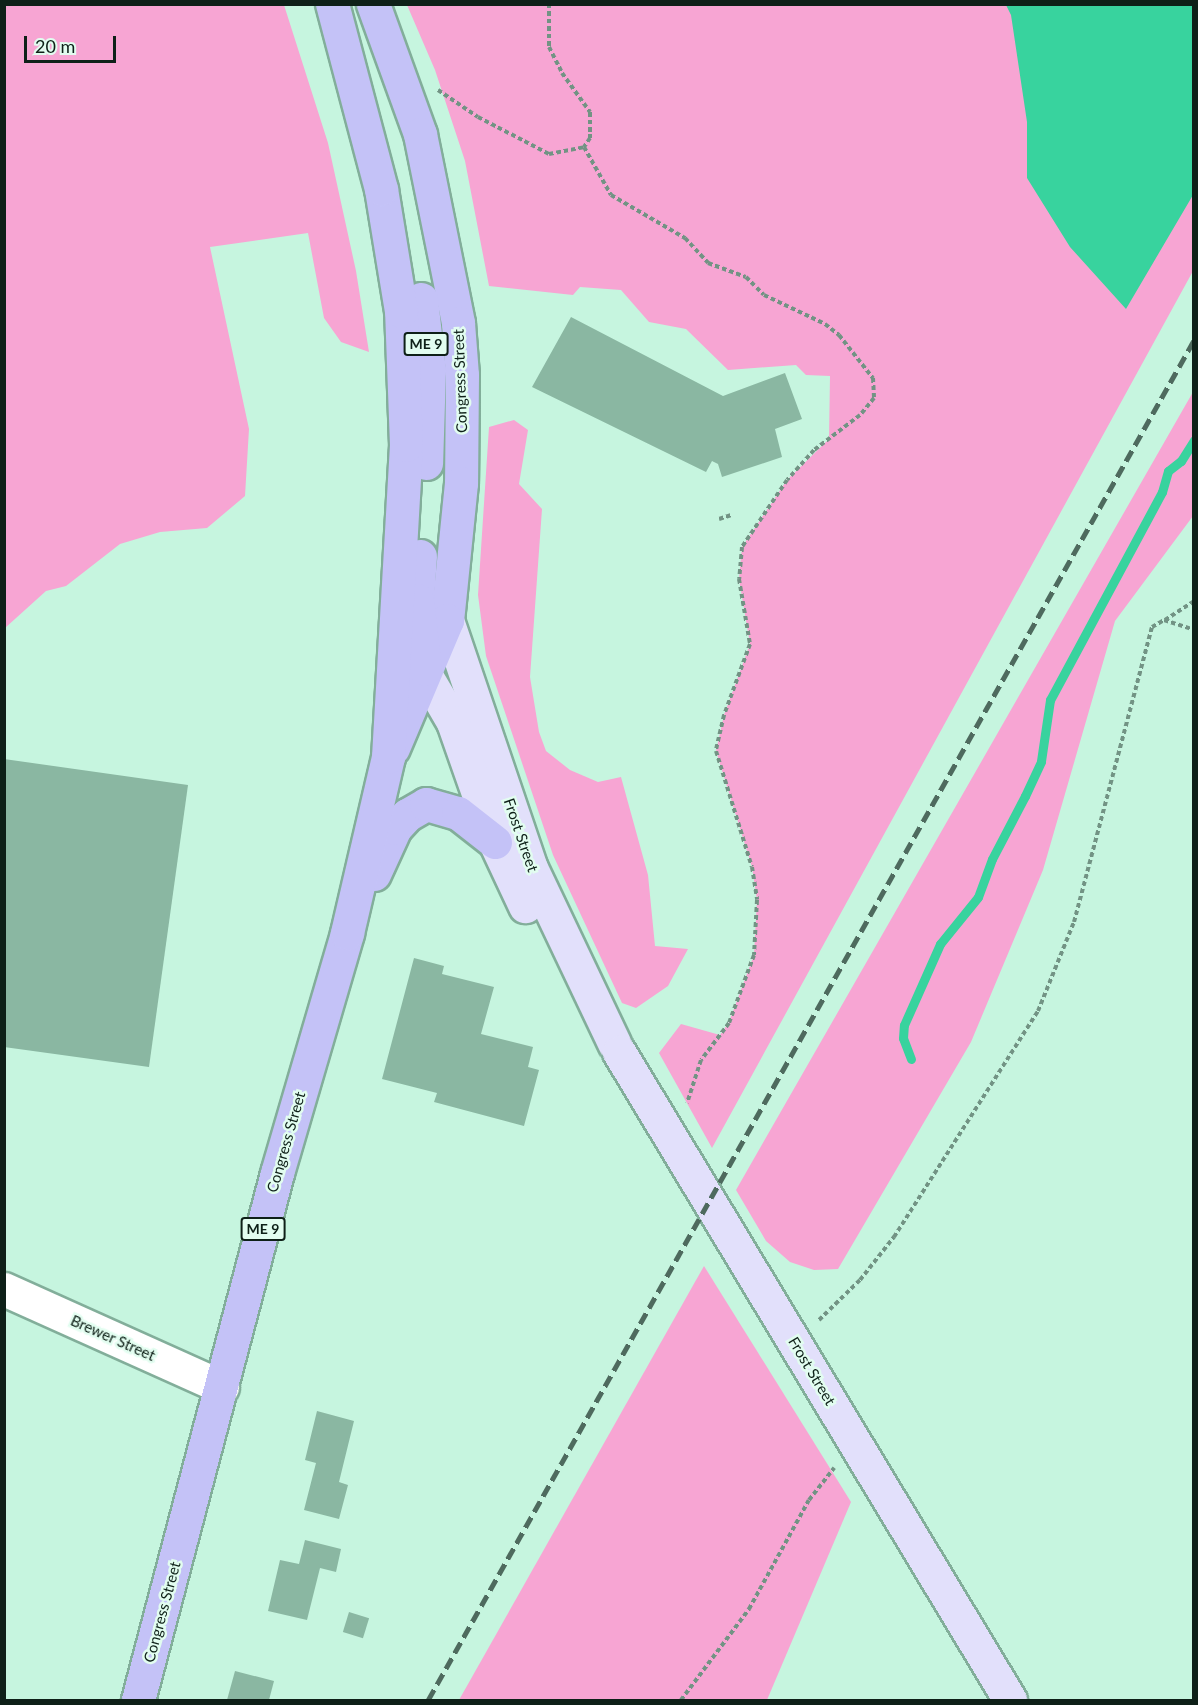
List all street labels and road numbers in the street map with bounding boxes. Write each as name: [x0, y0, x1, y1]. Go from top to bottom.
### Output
street label: Congress Street: [449, 329, 471, 433]
road number: ME 9: [404, 333, 448, 355]
street label: Frost Street: [500, 796, 542, 874]
street label: Congress Street: [263, 1090, 309, 1194]
road number: ME 9: [240, 1218, 286, 1240]
street label: Brewer Street: [68, 1311, 158, 1365]
street label: Frost Street: [785, 1333, 839, 1409]
street label: Congress Street: [140, 1559, 184, 1665]

